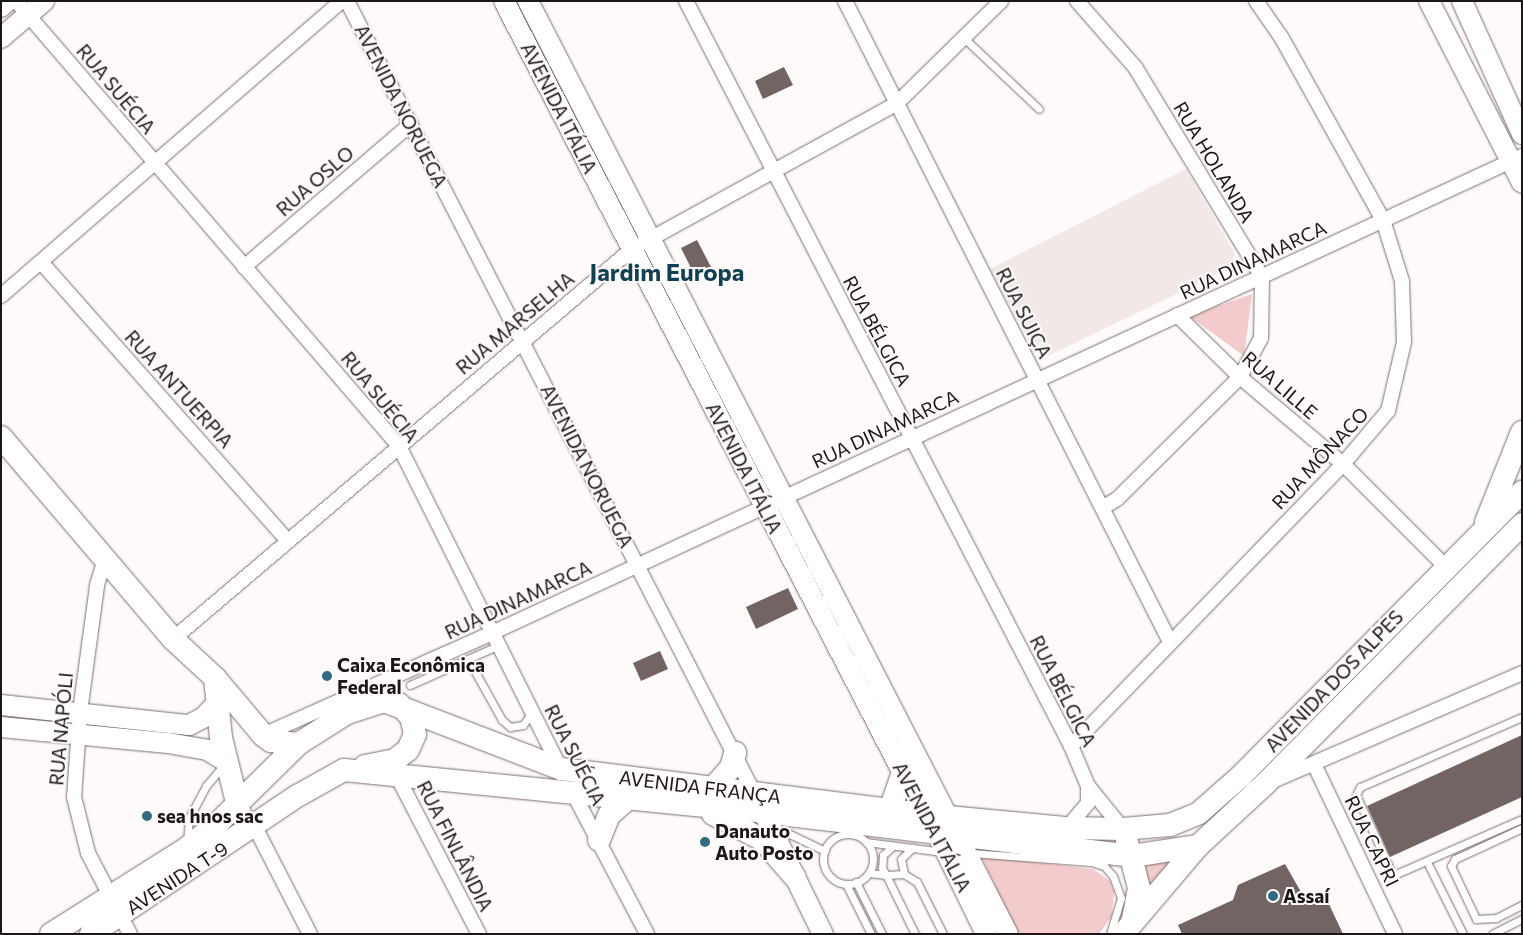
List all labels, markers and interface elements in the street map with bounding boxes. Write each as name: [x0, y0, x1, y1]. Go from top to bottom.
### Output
street label: AVENIDA NORUEGA: [350, 21, 452, 191]
street label: RUA SUÉCIA: [72, 39, 160, 139]
street label: AVENIDA ITÁLIA: [516, 39, 602, 177]
street label: RUA HOLANDA: [1169, 97, 1259, 227]
street label: RUA OSLO: [272, 141, 358, 221]
street label: RUA DINAMARCA: [1176, 216, 1330, 304]
district label: Jardim Europa: [590, 258, 744, 286]
street label: RUA SUIÇA: [991, 264, 1057, 362]
street label: RUA MARSELHA: [451, 267, 579, 379]
street label: RUA BÉLGICA: [838, 272, 916, 390]
street label: RUA ANTUERPIA: [120, 326, 238, 452]
street label: RUA LILLE: [1238, 346, 1322, 424]
street label: RUA SUÉCIA: [336, 347, 424, 447]
street label: AVENIDA NORUEGA: [536, 381, 638, 551]
street label: RUA DINAMARCA: [808, 385, 962, 473]
street label: AVENIDA ITÁLIA: [701, 399, 787, 537]
street label: RUA MÔNACO: [1267, 402, 1373, 514]
street label: RUA DINAMARCA: [441, 556, 595, 644]
street label: AVENIDA DOS ALPES: [1260, 605, 1408, 757]
street label: RUA BÉLGICA: [1025, 632, 1101, 750]
place label: Caixa Econômica Federal: [337, 654, 485, 698]
marker: Caixa Econômica Federal: [321, 670, 333, 682]
street label: RUA NAPÓLI: [45, 671, 77, 787]
street label: RUA SUÉCIA: [540, 701, 610, 809]
street label: AVENIDA ITÁLIA: [888, 758, 976, 896]
street label: AVENIDA FRANÇA: [618, 766, 782, 808]
street label: RUA FINLÂNDIA: [412, 777, 498, 915]
street label: RUA CAPRI: [1340, 792, 1404, 890]
place label: sea hnos sac: [157, 805, 263, 827]
marker: sea hnos sac: [141, 810, 153, 822]
place label: Danauto Auto Posto: [715, 820, 814, 864]
marker: Danauto Auto Posto: [699, 836, 711, 848]
street label: AVENIDA T-9: [122, 837, 232, 919]
place label: Assaí: [1283, 885, 1330, 907]
marker: Assaí: [1267, 890, 1279, 902]

